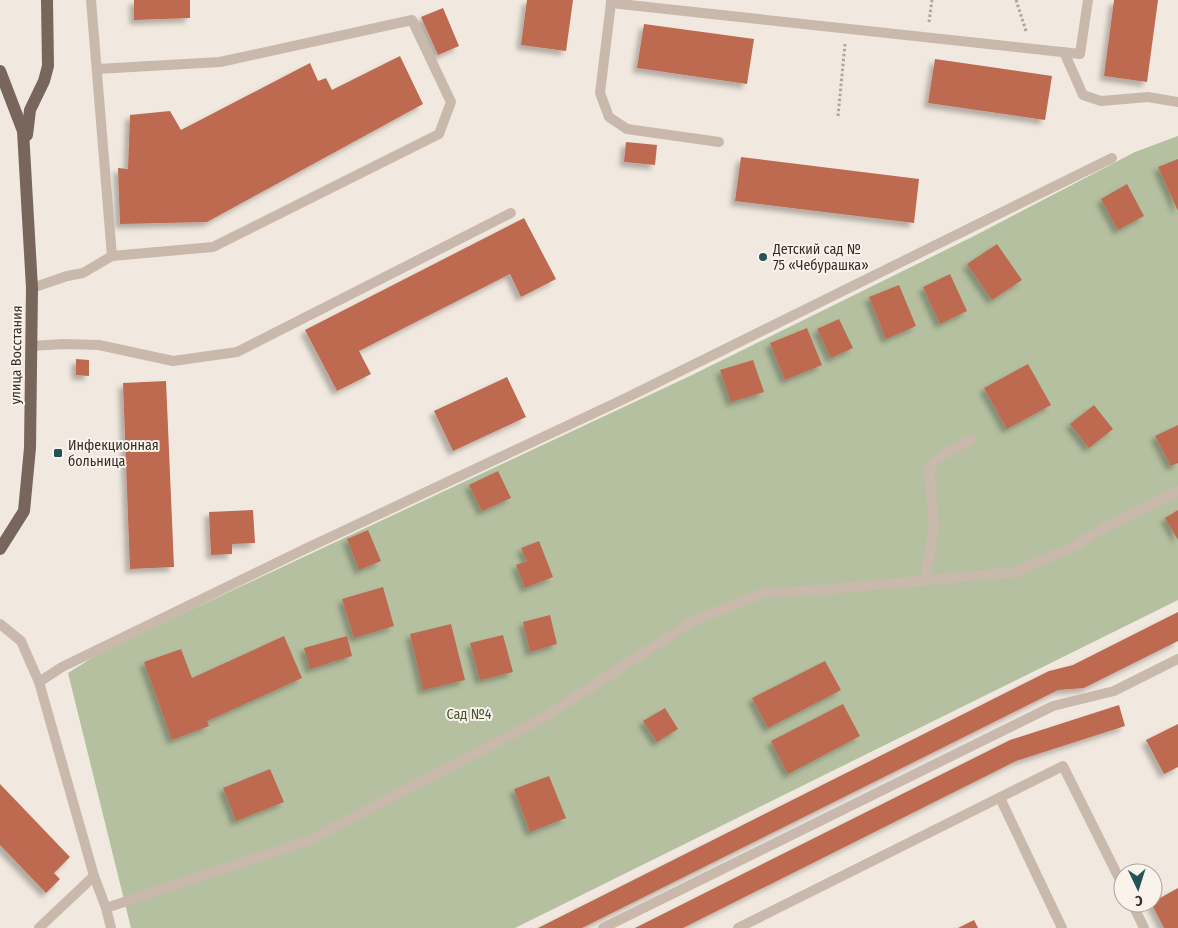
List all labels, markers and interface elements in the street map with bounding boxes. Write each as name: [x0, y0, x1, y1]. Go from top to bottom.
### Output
place label: Детский сад № 75 «Чебурашка»: [772, 241, 869, 274]
marker: Детский сад № 75 «Чебурашка»: [757, 251, 769, 263]
street label: улица Восстания: [7, 305, 26, 405]
place label: Инфекционная больница: [68, 437, 159, 470]
marker: Инфекционная больница: [52, 447, 64, 459]
park label: Сад №4: [446, 706, 492, 723]
north arrow: [1113, 863, 1163, 913]
text: С: [1134, 892, 1143, 909]

